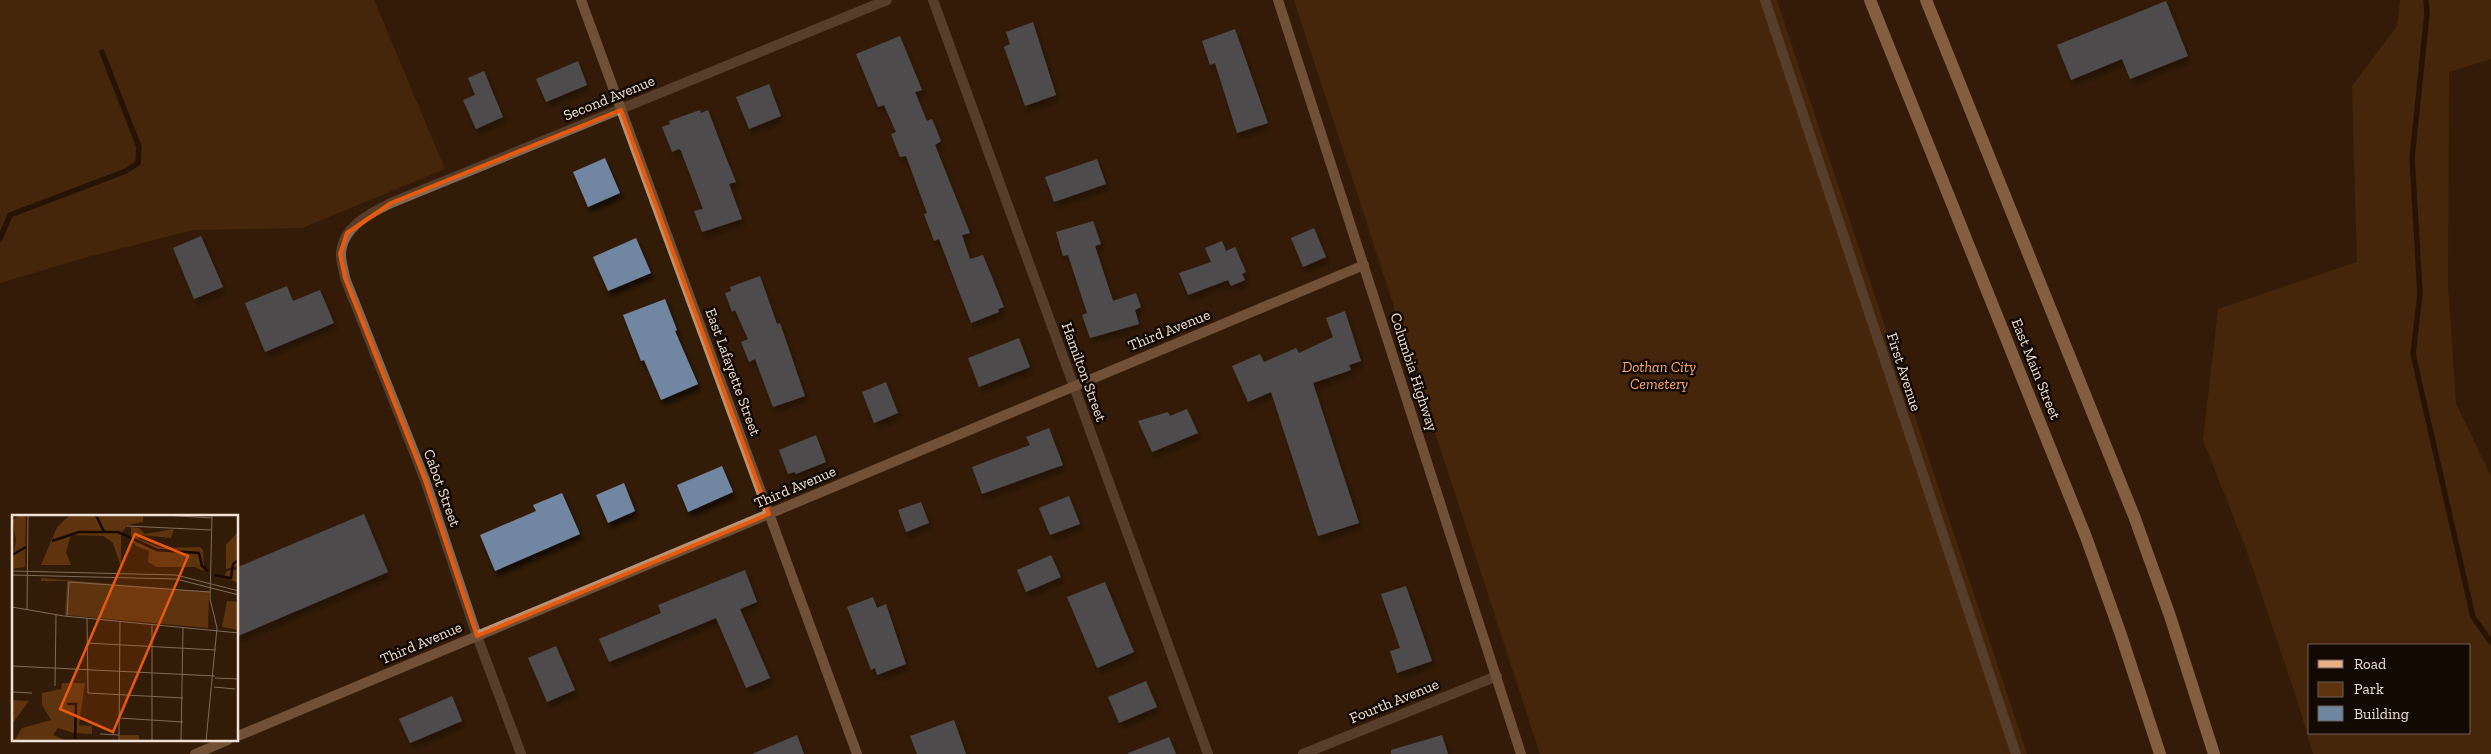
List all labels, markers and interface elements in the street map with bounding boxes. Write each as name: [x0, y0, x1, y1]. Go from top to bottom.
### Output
street label: Second Avenue: [561, 71, 657, 125]
street label: Third Avenue: [1125, 305, 1213, 355]
street label: East Lafayette Street: [702, 306, 765, 439]
street label: Columbia Highway: [1386, 310, 1442, 434]
street label: East Main Street: [2007, 316, 2065, 423]
street label: Hamilton Street: [1058, 320, 1110, 425]
street label: First Avenue: [1883, 330, 1925, 414]
park label: Dothan City Cemetery: [1622, 358, 1696, 393]
street label: Cabot Street: [420, 447, 464, 530]
street label: Third Avenue: [751, 462, 839, 512]
inset map: [12, 515, 239, 742]
street label: Third Avenue: [377, 618, 465, 668]
legend: [2308, 644, 2471, 734]
text: Road: [2354, 655, 2387, 673]
street label: Fourth Avenue: [1347, 675, 1441, 727]
text: Park: [2354, 680, 2384, 698]
text: Building: [2354, 705, 2409, 723]

